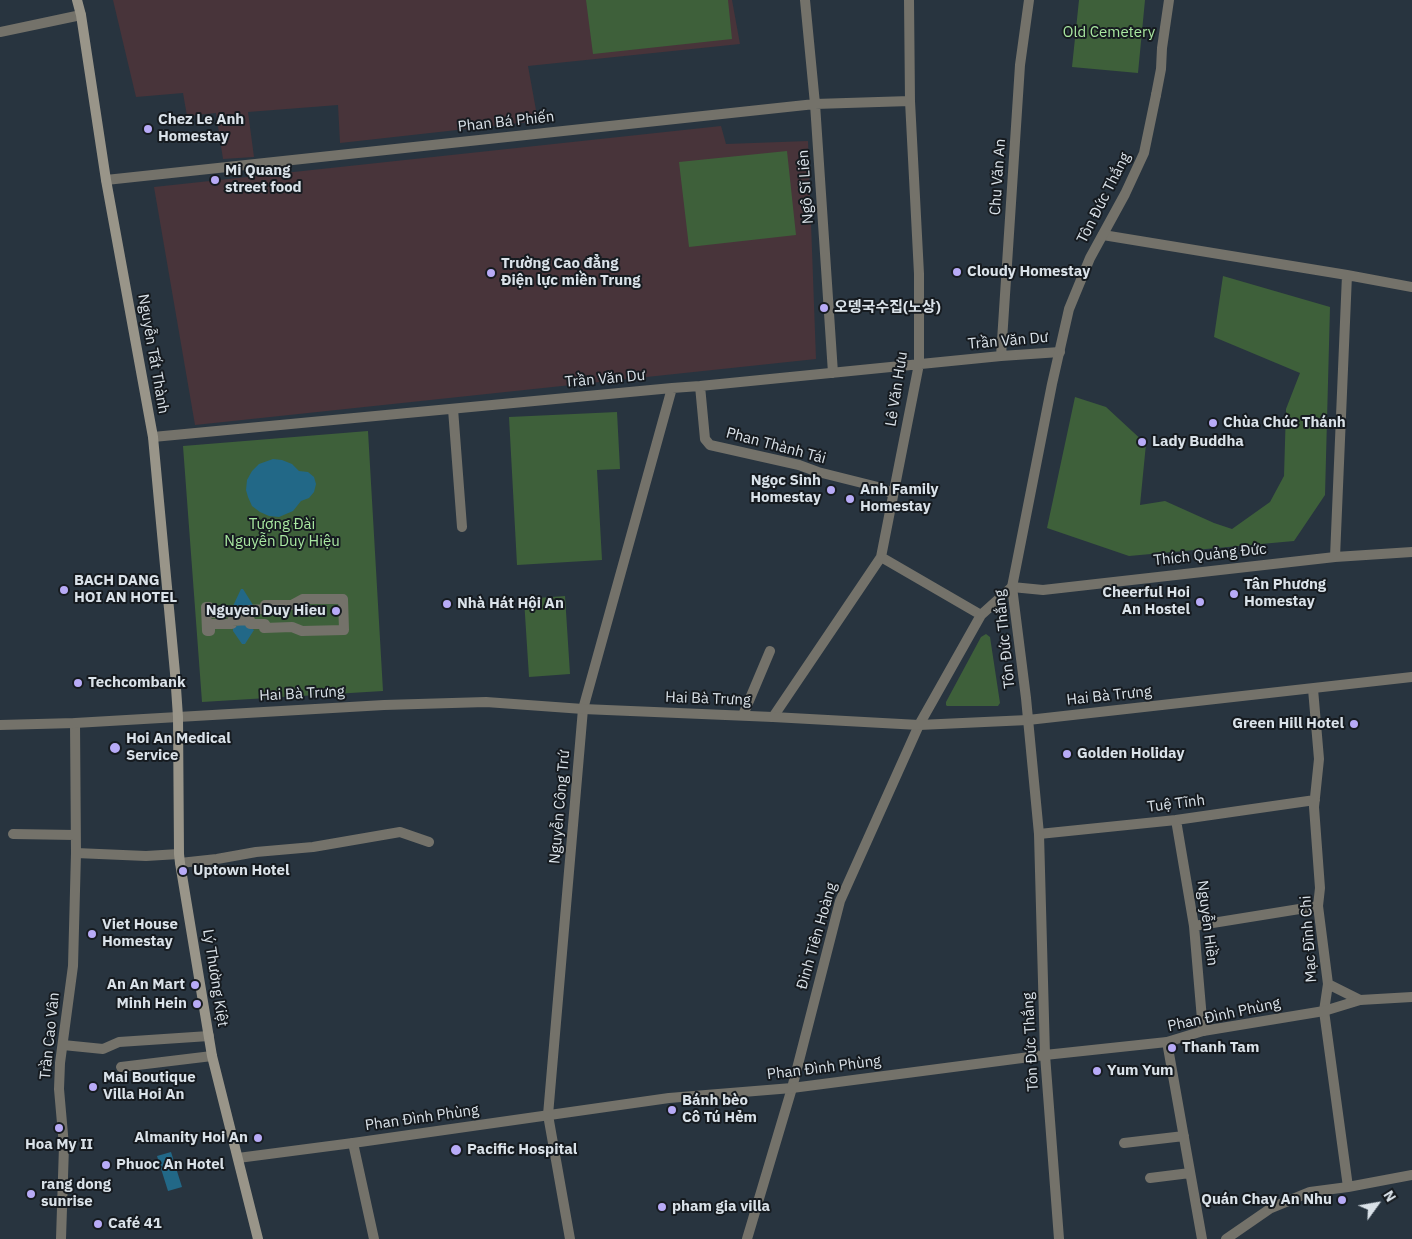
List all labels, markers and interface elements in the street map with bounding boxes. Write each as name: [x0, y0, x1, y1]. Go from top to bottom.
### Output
park label: Old Cemetery: [1063, 24, 1155, 42]
street label: Phan Bá Phiến: [457, 108, 555, 136]
place label: Chez Le Anh Homestay: [158, 111, 244, 146]
marker: Chez Le Anh Homestay: [142, 123, 154, 135]
street label: Chu Văn An: [986, 138, 1010, 216]
street label: Ngô Sĩ Liên: [794, 149, 818, 225]
street label: Tôn Đức Thắng: [1073, 150, 1135, 246]
place label: Mi Quang street food: [225, 162, 302, 197]
marker: Mi Quang street food: [209, 174, 221, 186]
place label: Trường Cao đẳng Điện lực miền Trung: [501, 255, 640, 290]
place label: Cloudy Homestay: [967, 263, 1090, 281]
marker: Cloudy Homestay: [951, 266, 963, 278]
marker: Trường Cao đẳng Điện lực miền Trung: [485, 267, 497, 279]
street label: Nguyễn Tất Thành: [134, 293, 172, 415]
place label: 오뎅국수집(노상): [834, 299, 941, 317]
marker: 오뎅국수집(노상): [818, 302, 830, 314]
street label: Trần Văn Dư: [967, 329, 1049, 353]
street label: Lê Văn Hưu: [882, 350, 912, 428]
street label: Trần Văn Dư: [564, 367, 646, 391]
place label: Chùa Chúc Thánh: [1223, 414, 1346, 432]
marker: Chùa Chúc Thánh: [1207, 417, 1219, 429]
street label: Phan Thành Tái: [724, 424, 828, 468]
place label: Lady Buddha: [1152, 433, 1244, 451]
marker: Lady Buddha: [1136, 436, 1148, 448]
place label: Ngọc Sinh Homestay: [750, 472, 821, 507]
place label: Anh Family Homestay: [860, 481, 939, 516]
marker: Ngọc Sinh Homestay: [825, 484, 837, 496]
marker: Anh Family Homestay: [844, 493, 856, 505]
park label: Tượng Đài Nguyễn Duy Hiệu: [224, 516, 340, 551]
street label: Thích Quảng Đức: [1152, 540, 1268, 570]
place label: BACH DANG HOI AN HOTEL: [74, 572, 177, 607]
place label: Tân Phương Homestay: [1244, 576, 1326, 611]
marker: BACH DANG HOI AN HOTEL: [58, 584, 70, 596]
place label: Cheerful Hoi An Hostel: [1102, 584, 1190, 619]
marker: Tân Phương Homestay: [1228, 588, 1240, 600]
street label: Tôn Đức Thắng: [991, 589, 1019, 689]
place label: Nhà Hát Hội An: [457, 595, 564, 613]
marker: Cheerful Hoi An Hostel: [1194, 596, 1206, 608]
marker: Nhà Hát Hội An: [441, 598, 453, 610]
place label: Nguyen Duy Hieu: [206, 602, 326, 620]
marker: Nguyen Duy Hieu: [330, 605, 342, 617]
place label: Techcombank: [88, 674, 186, 692]
marker: Techcombank: [72, 677, 84, 689]
street label: Hai Bà Trưng: [259, 683, 345, 705]
street label: Hai Bà Trưng: [1065, 683, 1153, 709]
street label: Hai Bà Trưng: [665, 689, 751, 709]
place label: Green Hill Hotel: [1232, 715, 1344, 733]
marker: Green Hill Hotel: [1348, 718, 1360, 730]
place label: Hoi An Medical Service: [126, 730, 231, 765]
marker: Hoi An Medical Service: [108, 741, 122, 755]
place label: Golden Holiday: [1077, 745, 1185, 763]
marker: Golden Holiday: [1061, 748, 1073, 760]
street label: Nguyễn Công Trứ: [546, 749, 574, 865]
street label: Tuệ Tĩnh: [1146, 792, 1206, 816]
place label: Uptown Hotel: [193, 862, 289, 880]
marker: Uptown Hotel: [177, 865, 189, 877]
street label: Nguyễn Hiền: [1193, 879, 1221, 967]
street label: Đinh Tiên Hoàng: [793, 880, 841, 992]
street label: Mạc Đĩnh Chi: [1297, 895, 1321, 983]
place label: Viet House Homestay: [102, 916, 178, 951]
marker: Viet House Homestay: [86, 928, 98, 940]
street label: Lý Thường Kiệt: [198, 928, 232, 1028]
place label: An An Mart: [107, 976, 185, 994]
marker: An An Mart: [189, 979, 201, 991]
street label: Trần Cao Vân: [36, 991, 64, 1081]
street label: Tôn Đức Thắng: [1019, 992, 1043, 1092]
street label: Phan Đình Phùng: [1166, 994, 1282, 1036]
place label: Minh Hein: [116, 995, 187, 1013]
marker: Minh Hein: [191, 998, 203, 1010]
place label: Thanh Tam: [1182, 1039, 1259, 1057]
marker: Thanh Tam: [1166, 1042, 1178, 1054]
street label: Phan Đình Phùng: [766, 1052, 882, 1084]
place label: Yum Yum: [1107, 1062, 1174, 1080]
marker: Yum Yum: [1091, 1065, 1103, 1077]
place label: Mai Boutique Villa Hoi An: [103, 1069, 196, 1104]
marker: Mai Boutique Villa Hoi An: [87, 1081, 99, 1093]
place label: Bánh bèo Cô Tú Hẻm: [682, 1092, 757, 1127]
street label: Phan Đình Phùng: [364, 1101, 480, 1135]
marker: Bánh bèo Cô Tú Hẻm: [666, 1104, 678, 1116]
marker: Hoa My II: [53, 1122, 65, 1134]
place label: Almanity Hoi An: [134, 1129, 248, 1147]
marker: Almanity Hoi An: [252, 1132, 264, 1144]
place label: Hoa My II: [25, 1136, 93, 1154]
place label: Pacific Hospital: [467, 1141, 577, 1159]
marker: Pacific Hospital: [449, 1143, 463, 1157]
place label: Phuoc An Hotel: [116, 1156, 224, 1174]
marker: Phuoc An Hotel: [100, 1159, 112, 1171]
place label: rang dong sunrise: [41, 1176, 111, 1211]
north arrow: [1352, 1179, 1402, 1229]
text: N: [1379, 1187, 1400, 1205]
marker: rang dong sunrise: [25, 1188, 37, 1200]
place label: Quán Chay An Nhu: [1201, 1191, 1332, 1209]
marker: Quán Chay An Nhu: [1336, 1194, 1348, 1206]
place label: pham gia villa: [672, 1198, 770, 1216]
marker: pham gia villa: [656, 1201, 668, 1213]
place label: Café 41: [108, 1215, 162, 1233]
marker: Café 41: [92, 1218, 104, 1230]

